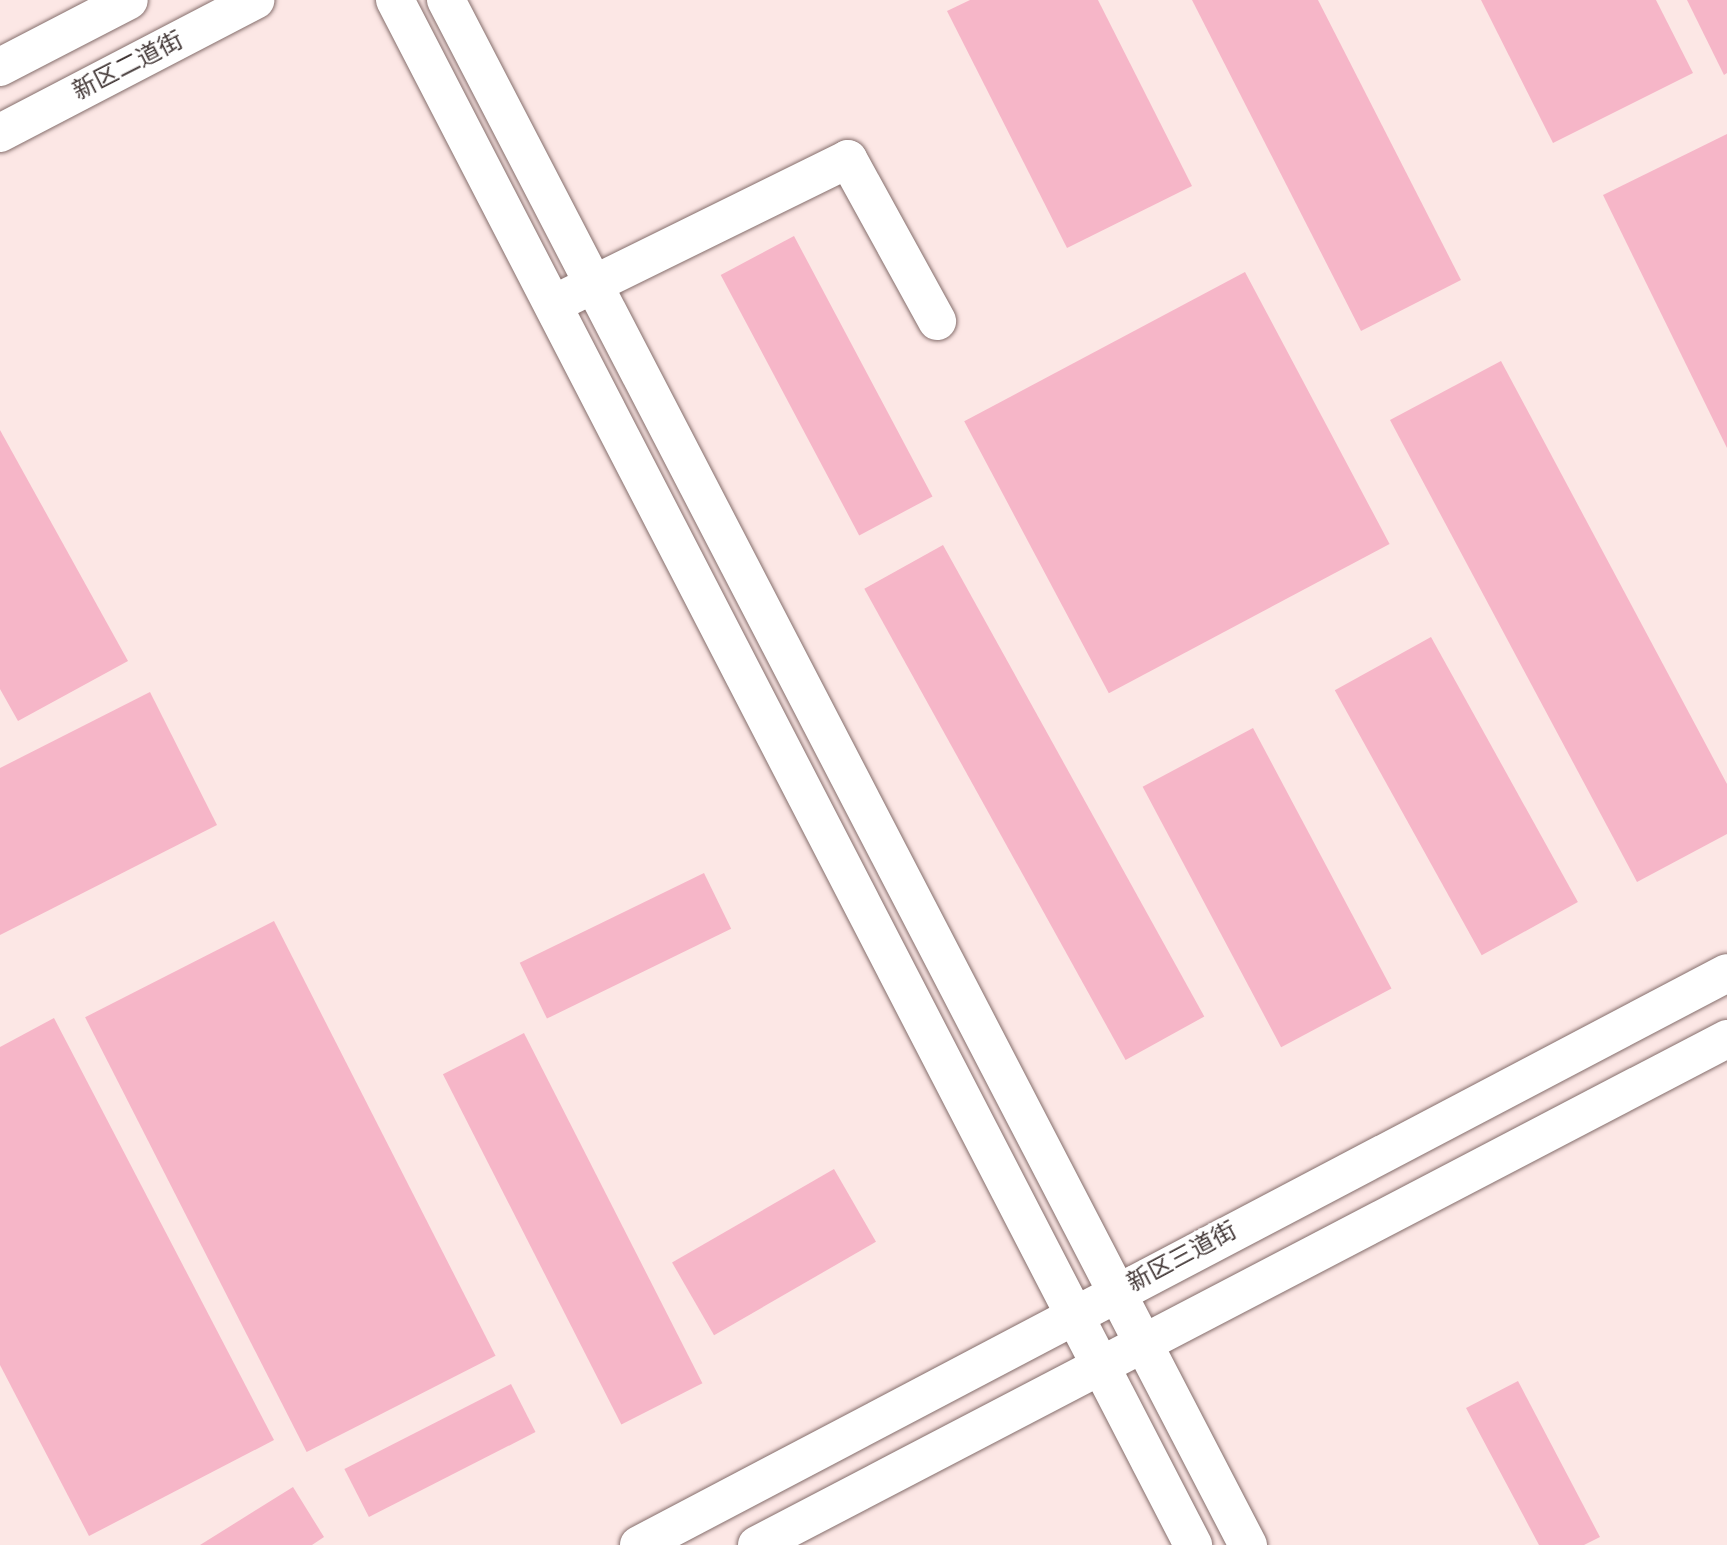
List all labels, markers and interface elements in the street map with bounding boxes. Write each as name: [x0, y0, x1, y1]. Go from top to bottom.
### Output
street label: 新区二道街: [68, 26, 188, 106]
street label: 新区三道街: [1122, 1216, 1242, 1298]

